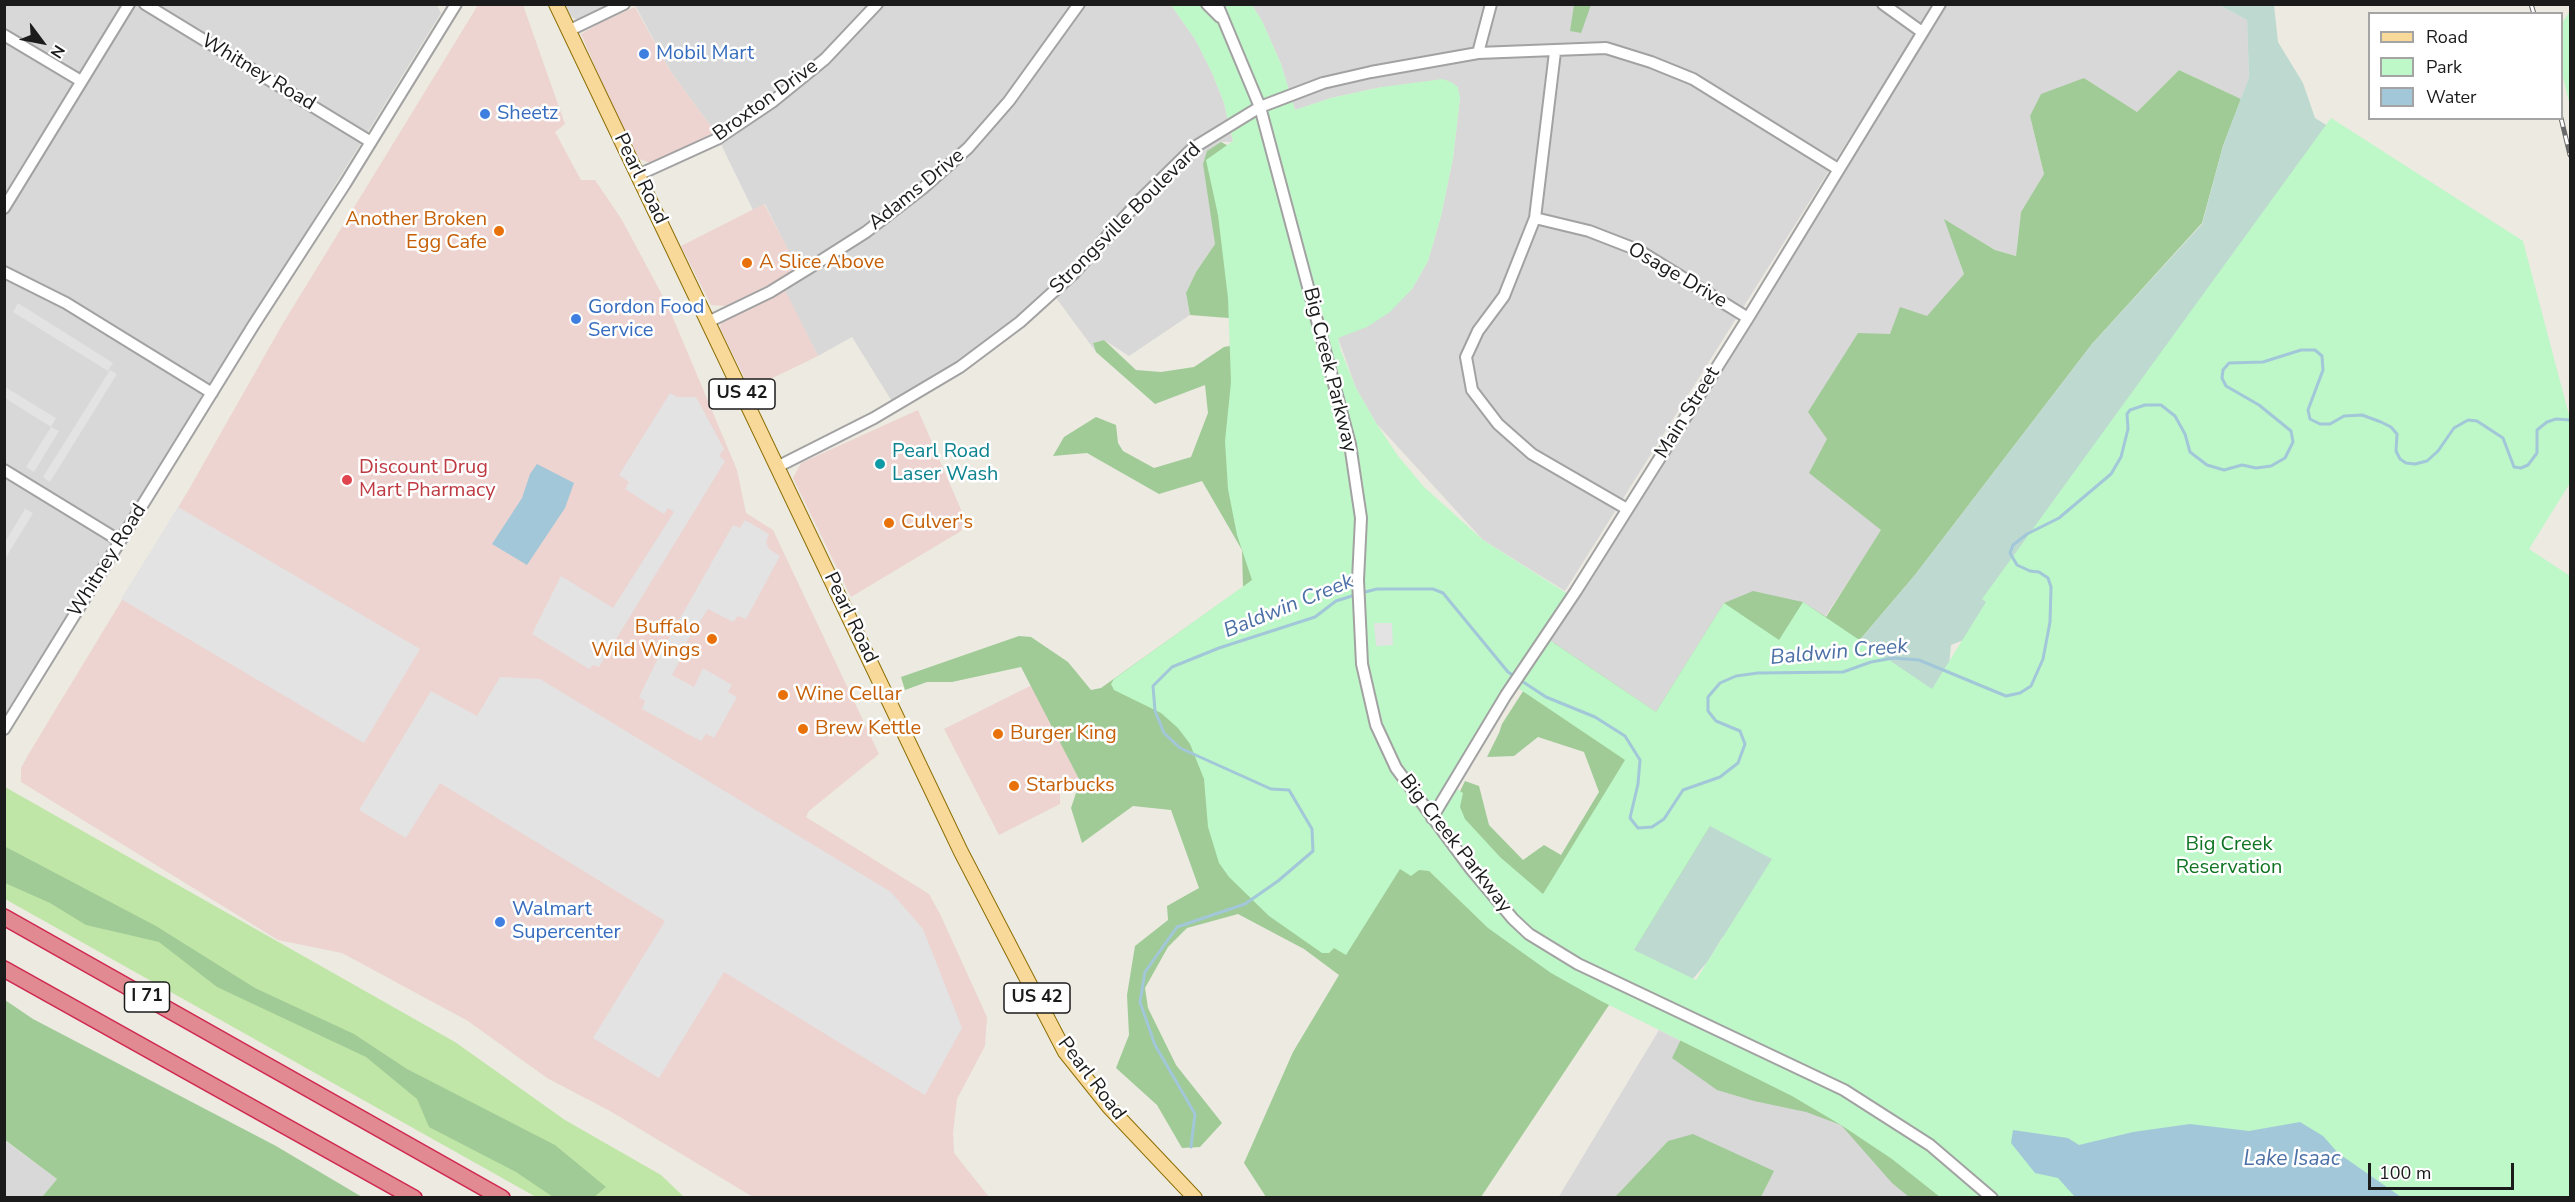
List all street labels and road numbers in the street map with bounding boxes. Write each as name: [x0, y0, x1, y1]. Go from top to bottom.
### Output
street label: Whitney Road: [197, 30, 319, 116]
street label: Broxton Drive: [709, 55, 823, 147]
street label: Pearl Road: [608, 130, 672, 228]
street label: Strongsville Boulevard: [1045, 138, 1207, 300]
street label: Adams Drive: [864, 144, 970, 236]
street label: Osage Drive: [1623, 238, 1731, 314]
street label: Big Creek Parkway: [1297, 285, 1361, 455]
street label: Main Street: [1650, 363, 1726, 463]
road number: US 42: [709, 379, 775, 409]
street label: Whitney Road: [64, 500, 152, 622]
street label: Pearl Road: [818, 569, 882, 667]
street label: Big Creek Parkway: [1394, 770, 1516, 918]
road number: I 71: [124, 982, 170, 1012]
road number: US 42: [1004, 983, 1070, 1013]
street label: Pearl Road: [1052, 1033, 1130, 1125]

